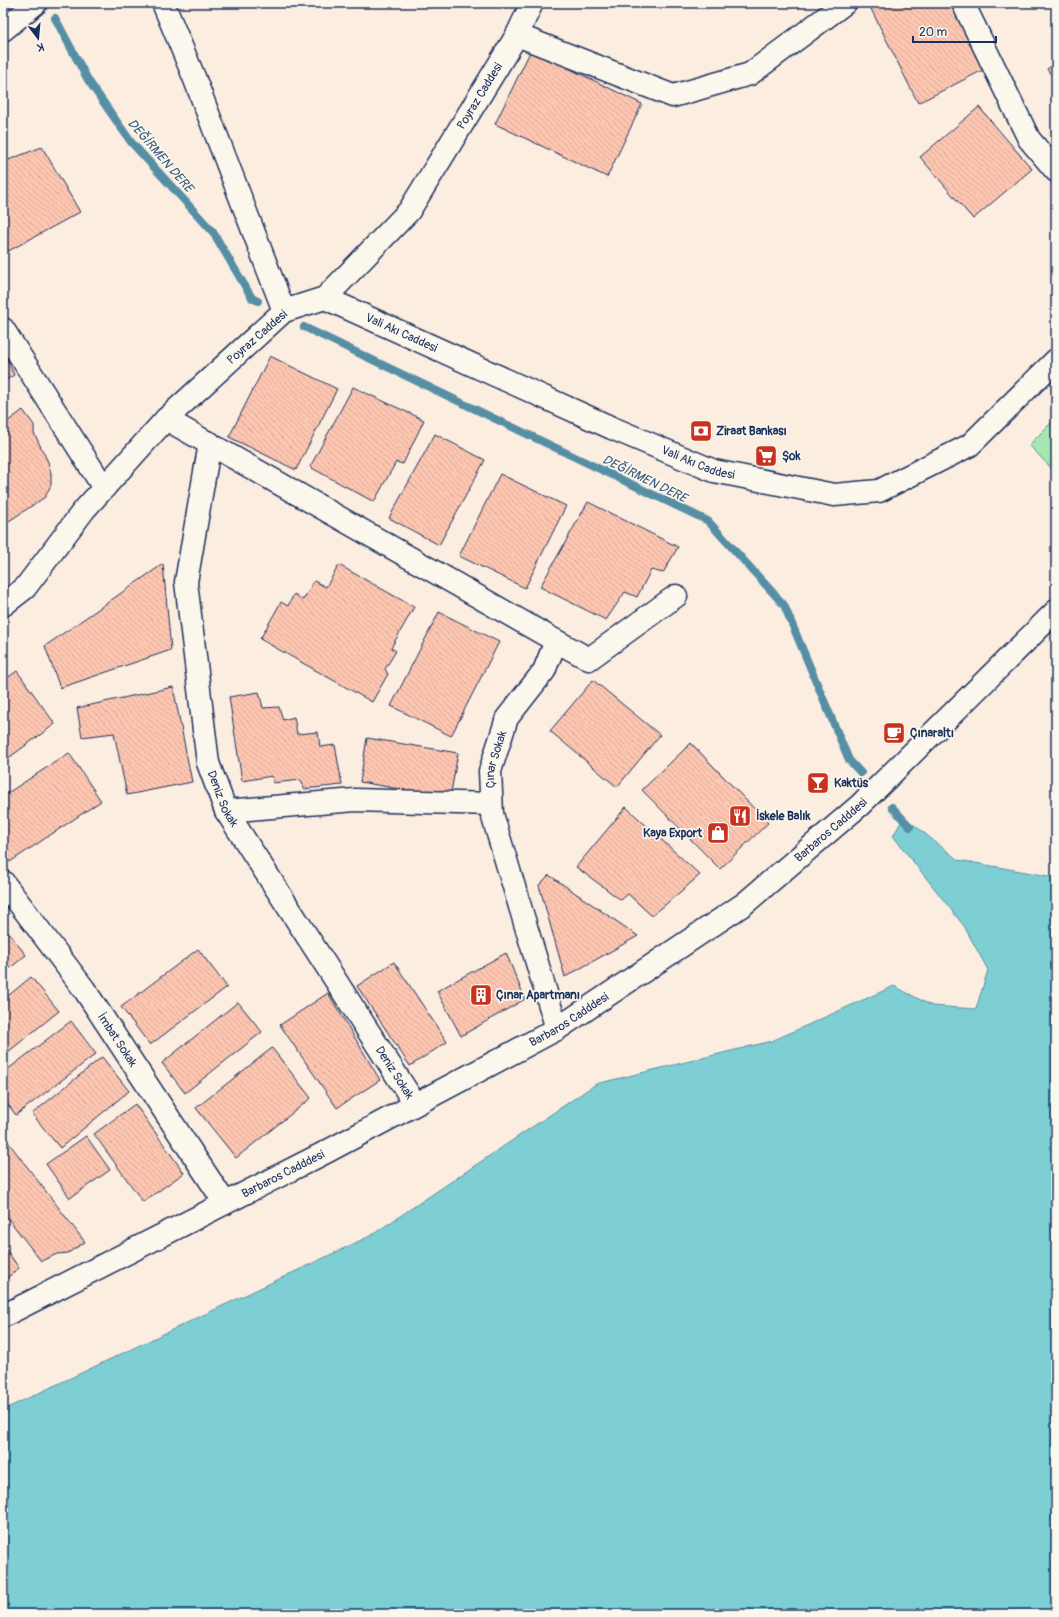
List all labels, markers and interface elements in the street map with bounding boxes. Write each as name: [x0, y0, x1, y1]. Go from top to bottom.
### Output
north arrow: [18, 18, 58, 58]
scale bar: [913, 18, 996, 44]
text: 20 m: [919, 25, 948, 40]
text: K: [35, 40, 46, 54]
street label: Poyraz Caddesi: [454, 60, 506, 132]
water label: DEĞİRMEN DERE: [124, 116, 198, 197]
street label: Poyraz Caddesi: [224, 307, 291, 368]
street label: Vali Akı Caddesi: [363, 310, 440, 356]
bank icon: Ziraat Bankası: [688, 418, 714, 444]
place label: Ziraat Bankası: [716, 424, 787, 439]
street label: Vali Akı Caddesi: [659, 443, 736, 483]
supermarket icon: Şok: [753, 443, 779, 469]
place label: Şok: [782, 449, 802, 464]
water label: DEĞİRMEN DERE: [600, 452, 691, 507]
cafe icon: Çınaraltı: [881, 720, 907, 746]
place label: Çınaraltı: [910, 726, 954, 741]
street label: Çınar Sokak: [483, 729, 510, 789]
street label: Deniz Sokak: [204, 769, 241, 830]
bar icon: Kaktüs: [805, 770, 831, 796]
place label: Kaktüs: [834, 776, 869, 791]
street label: Barbaros Cadddesi: [792, 795, 871, 866]
restaurant icon: İskele Balık: [727, 803, 753, 829]
place label: İskele Balık: [756, 808, 811, 824]
shop icon: Kaya Export: [705, 820, 731, 846]
place label: Kaya Export: [643, 826, 703, 841]
building icon: Çınar Apartmanı: [468, 982, 494, 1008]
place label: Çınar Apartmanı: [496, 988, 580, 1003]
street label: Barbaros Cadddesi: [527, 990, 612, 1050]
street label: İmbat Sokak: [94, 1010, 140, 1070]
street label: Deniz Sokak: [372, 1044, 417, 1102]
street label: Barbaros Cadddesi: [239, 1147, 327, 1202]

